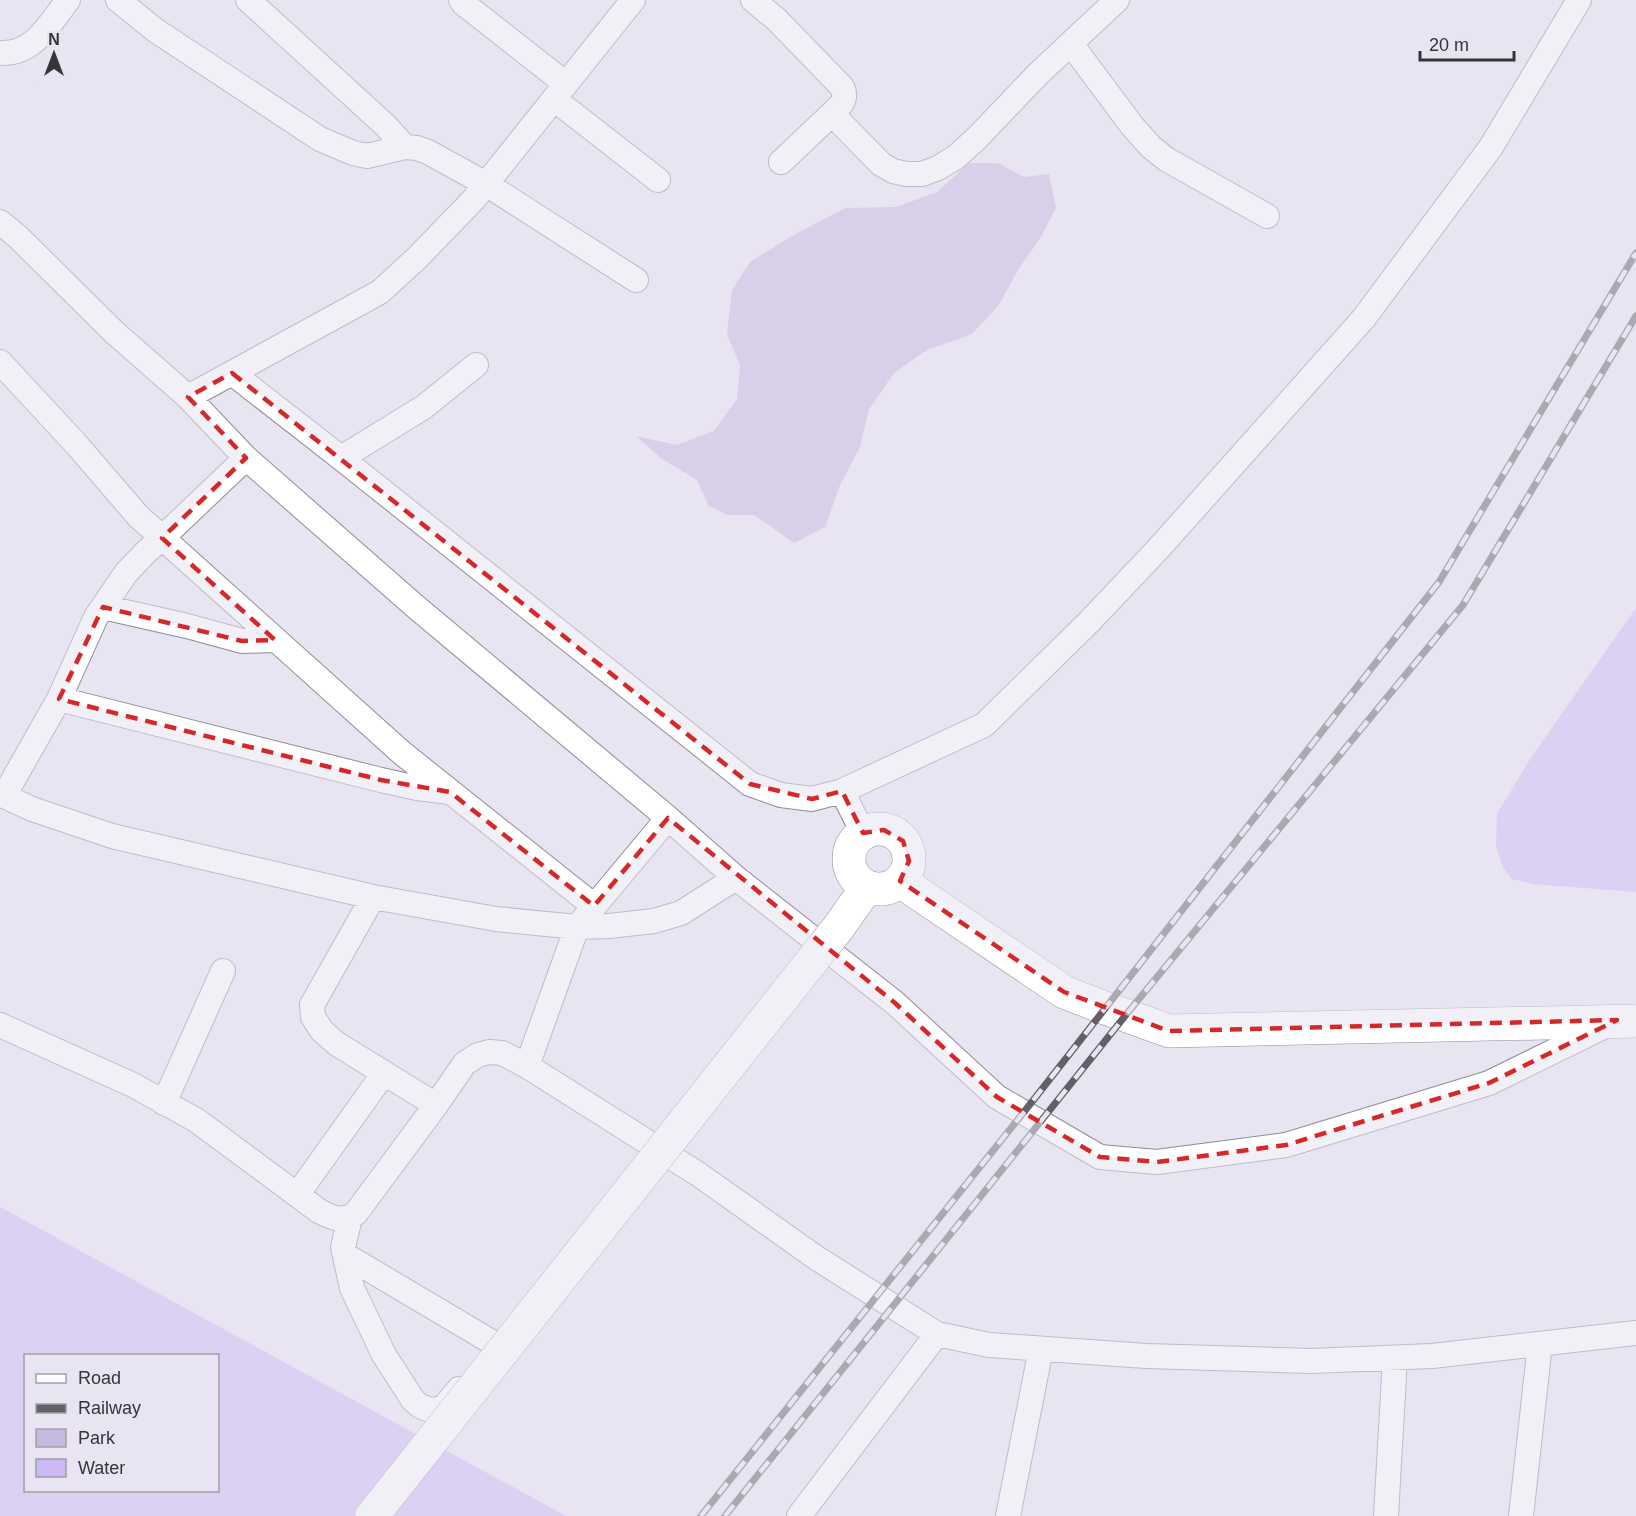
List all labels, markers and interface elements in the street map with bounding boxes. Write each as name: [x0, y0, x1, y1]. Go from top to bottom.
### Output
north arrow: [24, 24, 84, 84]
scale bar: [1420, 24, 1514, 62]
text: N: [48, 31, 60, 48]
text: 20 m: [1429, 35, 1469, 55]
legend: [24, 1354, 219, 1492]
text: Road: [78, 1368, 121, 1388]
text: Railway: [78, 1398, 141, 1418]
text: Park: [78, 1428, 116, 1448]
text: Water: [78, 1458, 125, 1478]

